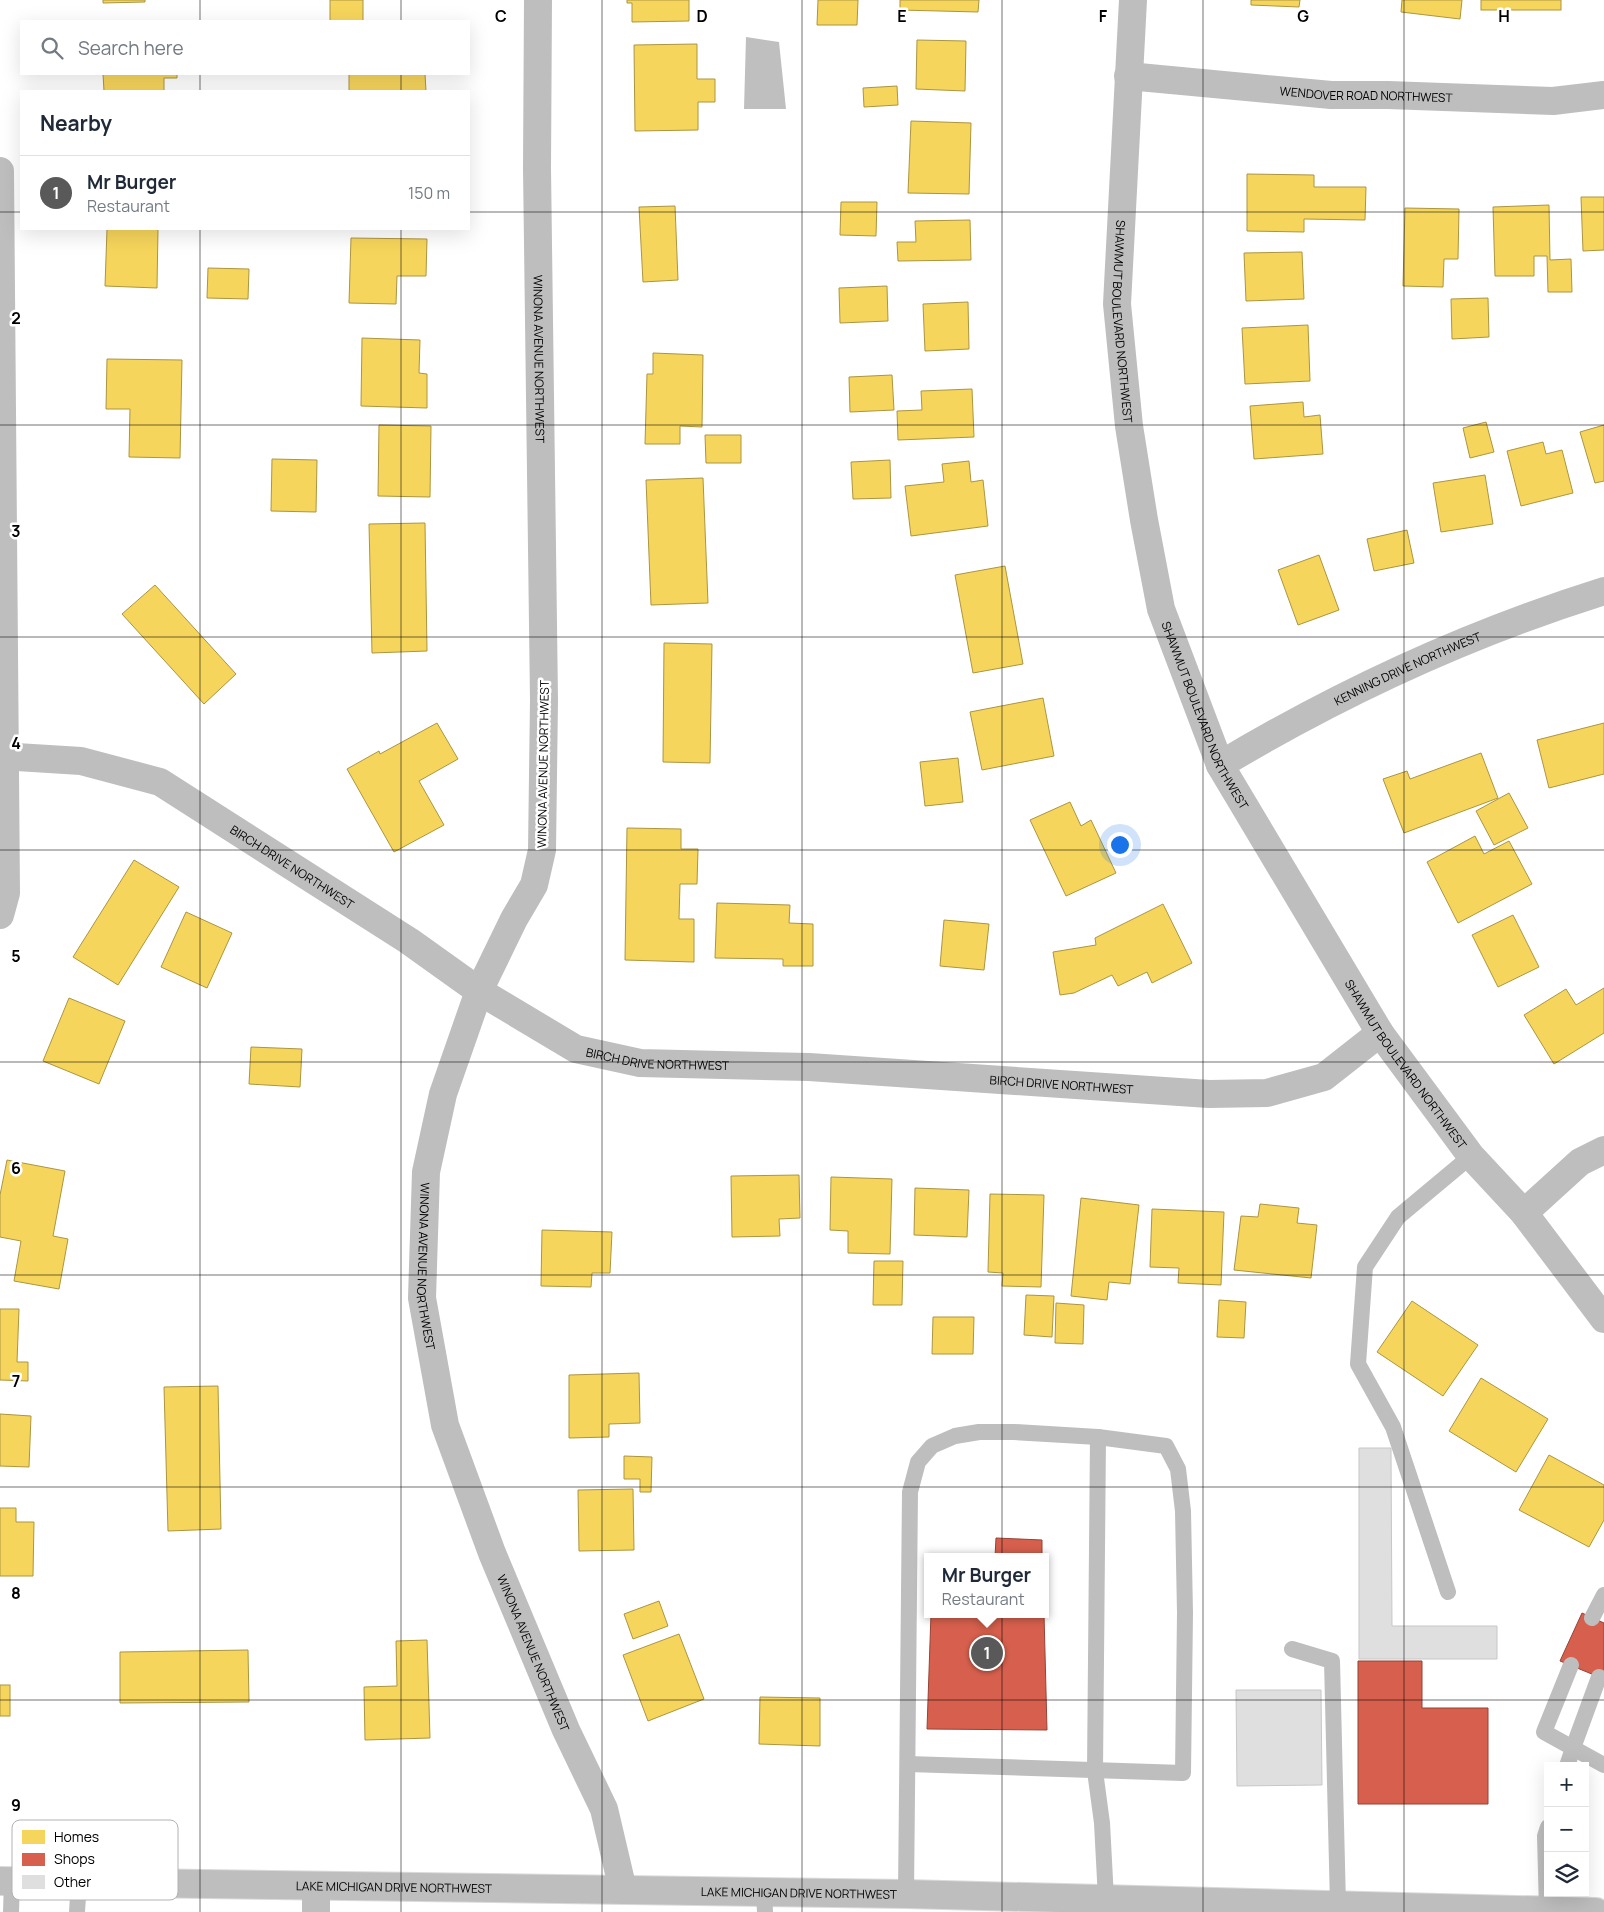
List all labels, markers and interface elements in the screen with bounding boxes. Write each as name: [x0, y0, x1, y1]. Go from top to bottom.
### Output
text: C: [495, 5, 507, 27]
text: D: [696, 5, 708, 27]
text: E: [897, 5, 907, 27]
text: F: [1099, 5, 1108, 27]
text: G: [1297, 5, 1309, 27]
text: H: [1498, 5, 1510, 27]
search box: [20, 20, 470, 75]
icon: search: [38, 34, 66, 62]
text: Search here: [78, 35, 184, 61]
street label: WENDOVER ROAD NORTHWEST: [1279, 82, 1454, 106]
text: Nearby: [40, 109, 112, 137]
text: Mr Burger: [87, 169, 176, 195]
text: 1: [52, 182, 60, 204]
text: 150 m: [408, 182, 450, 204]
text: Restaurant: [87, 195, 170, 217]
street label: SHAWMUT BOULEVARD NORTHWEST: [1108, 220, 1137, 424]
street label: WINONA AVENUE NORTHWEST: [530, 275, 549, 444]
text: 2: [11, 307, 21, 329]
text: 3: [11, 520, 21, 542]
street label: SHAWMUT BOULEVARD NORTHWEST: [1158, 619, 1253, 813]
street label: KENNING DRIVE NORTHWEST: [1331, 627, 1484, 709]
street label: WINONA AVENUE NORTHWEST: [533, 679, 553, 848]
text: 4: [11, 732, 21, 754]
street label: BIRCH DRIVE NORTHWEST: [227, 821, 358, 913]
your location: [1107, 832, 1133, 858]
text: 5: [11, 945, 21, 967]
street label: SHAWMUT BOULEVARD NORTHWEST: [1341, 976, 1472, 1153]
street label: BIRCH DRIVE NORTHWEST: [585, 1043, 730, 1074]
street label: BIRCH DRIVE NORTHWEST: [989, 1071, 1135, 1097]
text: 6: [11, 1157, 21, 1179]
street label: WINONA AVENUE NORTHWEST: [413, 1182, 440, 1352]
text: 7: [12, 1370, 20, 1392]
popup: [924, 1553, 1049, 1618]
text: Mr Burger: [942, 1562, 1031, 1588]
street label: WINONA AVENUE NORTHWEST: [493, 1572, 574, 1734]
text: 8: [11, 1582, 21, 1604]
text: Restaurant: [942, 1588, 1025, 1610]
pin: 1: [971, 1634, 1003, 1672]
map controls: [1544, 1762, 1589, 1897]
button: +: [1544, 1762, 1589, 1807]
text: 9: [11, 1794, 21, 1816]
button: −: [1544, 1807, 1589, 1852]
legend: [12, 1820, 178, 1900]
text: Homes: [54, 1827, 99, 1846]
text: Shops: [54, 1849, 95, 1868]
button: layers: [1544, 1852, 1589, 1897]
text: Other: [54, 1872, 91, 1891]
street label: LAKE MICHIGAN DRIVE NORTHWEST: [296, 1877, 493, 1897]
street label: LAKE MICHIGAN DRIVE NORTHWEST: [701, 1883, 898, 1902]

